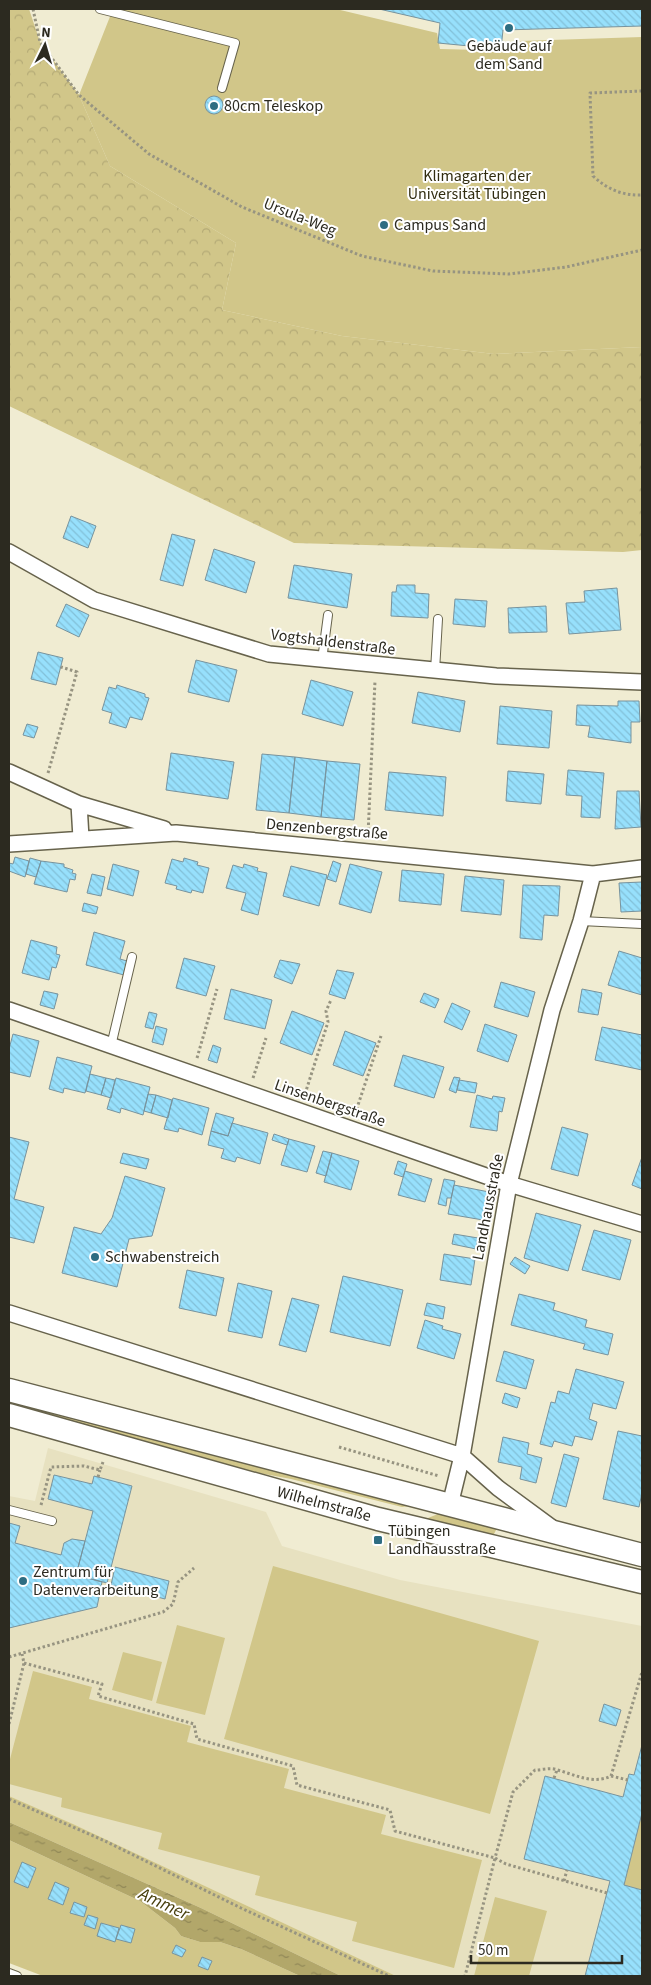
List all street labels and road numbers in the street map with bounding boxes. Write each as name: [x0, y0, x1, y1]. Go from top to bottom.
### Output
street label: Ursula-Weg: [260, 192, 340, 242]
street label: Vogtshaldenstraße: [269, 623, 397, 661]
street label: Denzenbergstraße: [265, 813, 389, 845]
street label: Linsenbergstraße: [271, 1074, 389, 1132]
street label: Landhausstraße: [467, 1152, 509, 1262]
street label: Wilhelmstraße: [274, 1481, 374, 1527]

